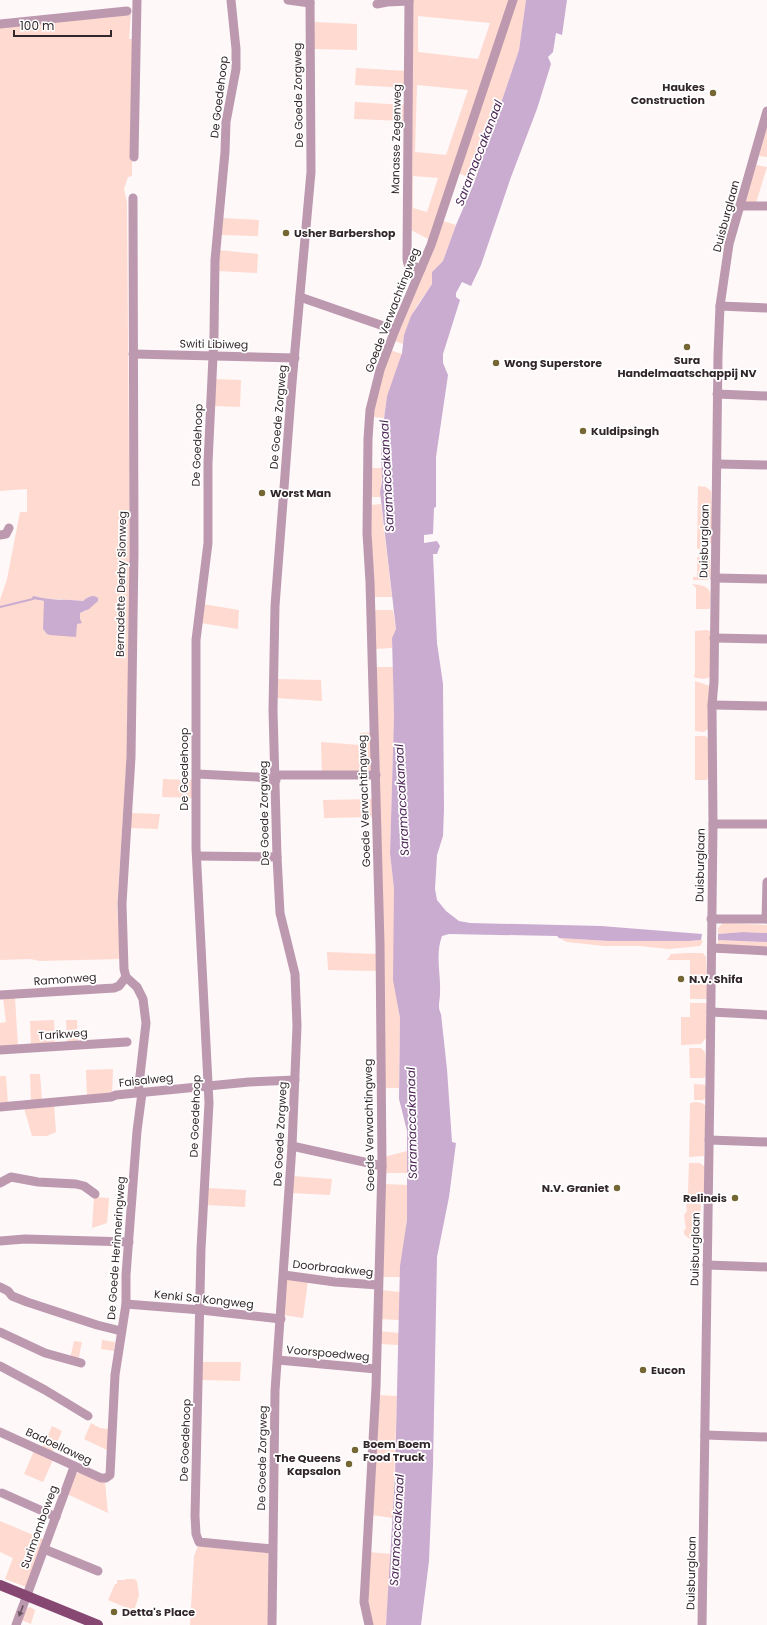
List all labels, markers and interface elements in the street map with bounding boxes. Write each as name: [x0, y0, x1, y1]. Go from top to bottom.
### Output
scale bar: [14, 12, 111, 38]
text: 100 m: [20, 17, 54, 34]
street label: De Goede Zorgweg: [289, 42, 307, 148]
street label: De Goedehoop: [206, 55, 232, 139]
place label: Haukes Construction: [631, 79, 705, 108]
street label: Manasse Zegenweg: [387, 84, 405, 194]
marker: Haukes Construction: [708, 88, 718, 98]
water label: Saramaccakanaal: [451, 97, 507, 208]
street label: Duisburglaan: [709, 178, 743, 254]
place label: Usher Barbershop: [294, 225, 396, 241]
marker: Usher Barbershop: [281, 228, 291, 238]
street label: Goede Verwachtingweg: [361, 245, 423, 375]
street label: Switi Libiweg: [180, 335, 248, 353]
marker: Sura Handelmaatschappij NV: [682, 342, 692, 352]
place label: Sura Handelmaatschappij NV: [617, 352, 757, 381]
place label: Wong Superstore: [504, 355, 602, 371]
marker: Wong Superstore: [491, 358, 501, 368]
street label: De Goede Zorgweg: [265, 364, 291, 470]
street label: De Goedehoop: [188, 403, 206, 487]
water label: Saramaccakanaal: [375, 420, 398, 532]
place label: Kuldipsingh: [591, 423, 659, 439]
marker: Kuldipsingh: [578, 426, 588, 436]
place label: Worst Man: [270, 485, 331, 501]
marker: Worst Man: [257, 488, 267, 498]
street label: Duisburglaan: [695, 504, 713, 578]
street label: Bernadette Derby Sionweg: [112, 511, 130, 657]
street label: De Goedehoop: [176, 728, 192, 810]
street label: Goede Verwachtingweg: [354, 734, 374, 868]
water label: Saramaccakanaal: [390, 744, 413, 856]
street label: De Goede Zorgweg: [255, 760, 273, 866]
street label: Duisburglaan: [691, 828, 709, 902]
street label: Ramonweg: [33, 969, 97, 989]
place label: N.V. Shifa: [689, 971, 743, 987]
marker: N.V. Shifa: [676, 974, 686, 984]
street label: Tarikweg: [38, 1024, 88, 1044]
street label: Goede Verwachtingweg: [360, 1059, 378, 1191]
water label: Saramaccakanaal: [402, 1067, 421, 1179]
street label: Faisalweg: [118, 1069, 174, 1091]
street label: De Goedehoop: [186, 1074, 204, 1158]
street label: De Goede Zorgweg: [269, 1081, 291, 1187]
street label: De Goede Herinneringweg: [103, 1176, 129, 1320]
place label: N.V. Graniet: [542, 1180, 610, 1196]
marker: N.V. Graniet: [612, 1183, 622, 1193]
place label: Relineis: [683, 1190, 727, 1206]
marker: Relineis: [730, 1193, 740, 1203]
street label: Duisburglaan: [686, 1212, 704, 1286]
street label: Doorbraakweg: [292, 1256, 374, 1280]
street label: Kenki Sa Kongweg: [153, 1286, 255, 1312]
street label: Voorspoedweg: [286, 1341, 370, 1365]
place label: Eucon: [651, 1362, 685, 1378]
marker: Eucon: [638, 1365, 648, 1375]
street label: De Goedehoop: [176, 1398, 194, 1482]
street label: De Goede Zorgweg: [253, 1405, 271, 1511]
street label: Badoellaweg: [23, 1424, 95, 1468]
place label: Boem Boem Food Truck: [363, 1436, 431, 1465]
marker: Boem Boem Food Truck: [350, 1445, 360, 1455]
place label: The Queens Kapsalon: [275, 1450, 341, 1479]
marker: The Queens Kapsalon: [344, 1459, 354, 1469]
water label: Saramaccakanaal: [385, 1474, 408, 1586]
street label: Surimomboweg: [16, 1483, 62, 1571]
street label: Duisburglaan: [682, 1536, 700, 1610]
place label: Detta's Place: [122, 1604, 195, 1620]
one-way arrow: [18, 1605, 24, 1617]
marker: Detta's Place: [109, 1607, 119, 1617]

